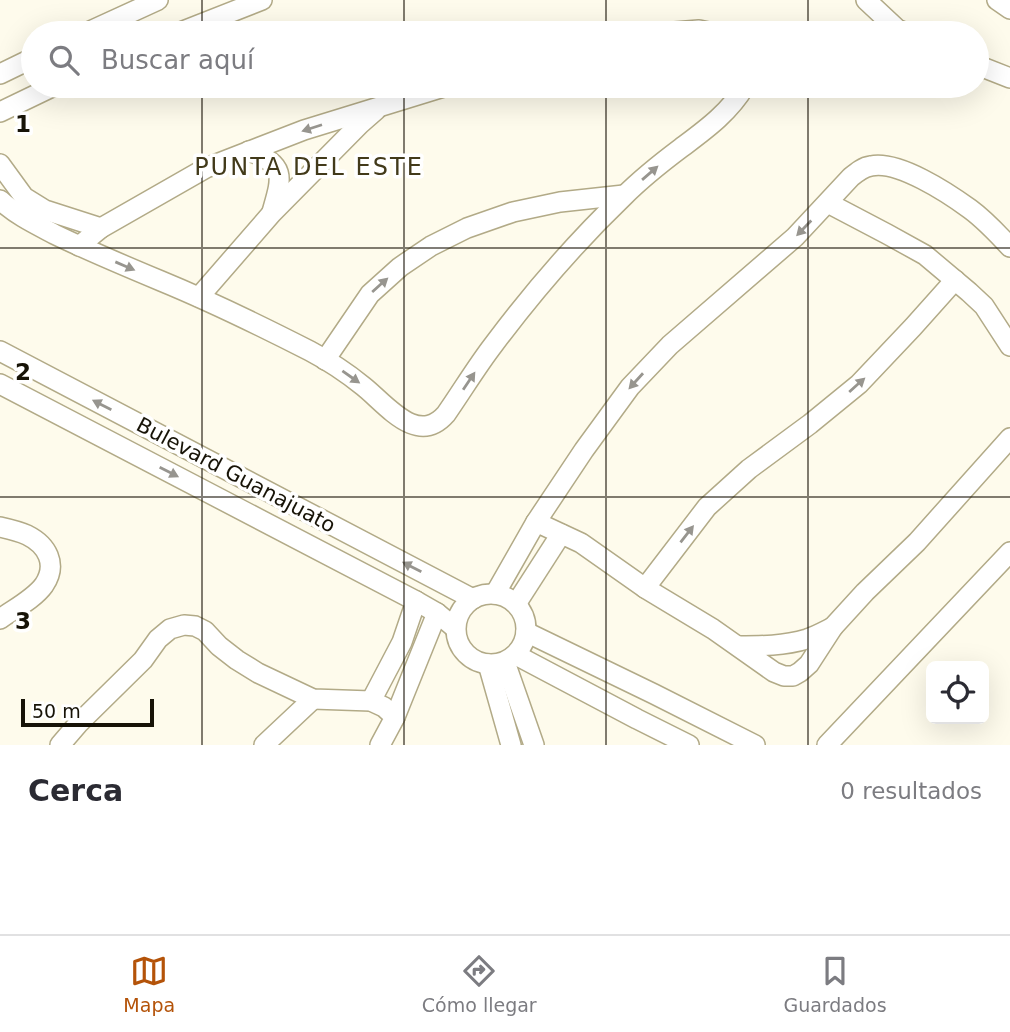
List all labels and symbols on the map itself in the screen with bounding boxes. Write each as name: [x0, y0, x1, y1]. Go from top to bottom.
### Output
text: 1: [15, 111, 31, 137]
one-way arrow: [301, 123, 322, 134]
district label: PUNTA DEL ESTE: [194, 153, 424, 181]
one-way arrow: [641, 165, 659, 181]
one-way arrow: [796, 219, 812, 236]
one-way arrow: [115, 260, 135, 272]
one-way arrow: [371, 277, 388, 293]
text: 2: [15, 359, 31, 385]
one-way arrow: [342, 370, 360, 384]
one-way arrow: [462, 371, 475, 390]
one-way arrow: [628, 372, 644, 390]
one-way arrow: [848, 377, 866, 393]
one-way arrow: [92, 399, 112, 410]
street label: Bulevard Guanajuato: [132, 412, 340, 538]
one-way arrow: [159, 466, 179, 478]
one-way arrow: [679, 525, 693, 543]
one-way arrow: [402, 562, 422, 573]
text: 3: [15, 608, 31, 634]
scale bar: [21, 696, 154, 728]

